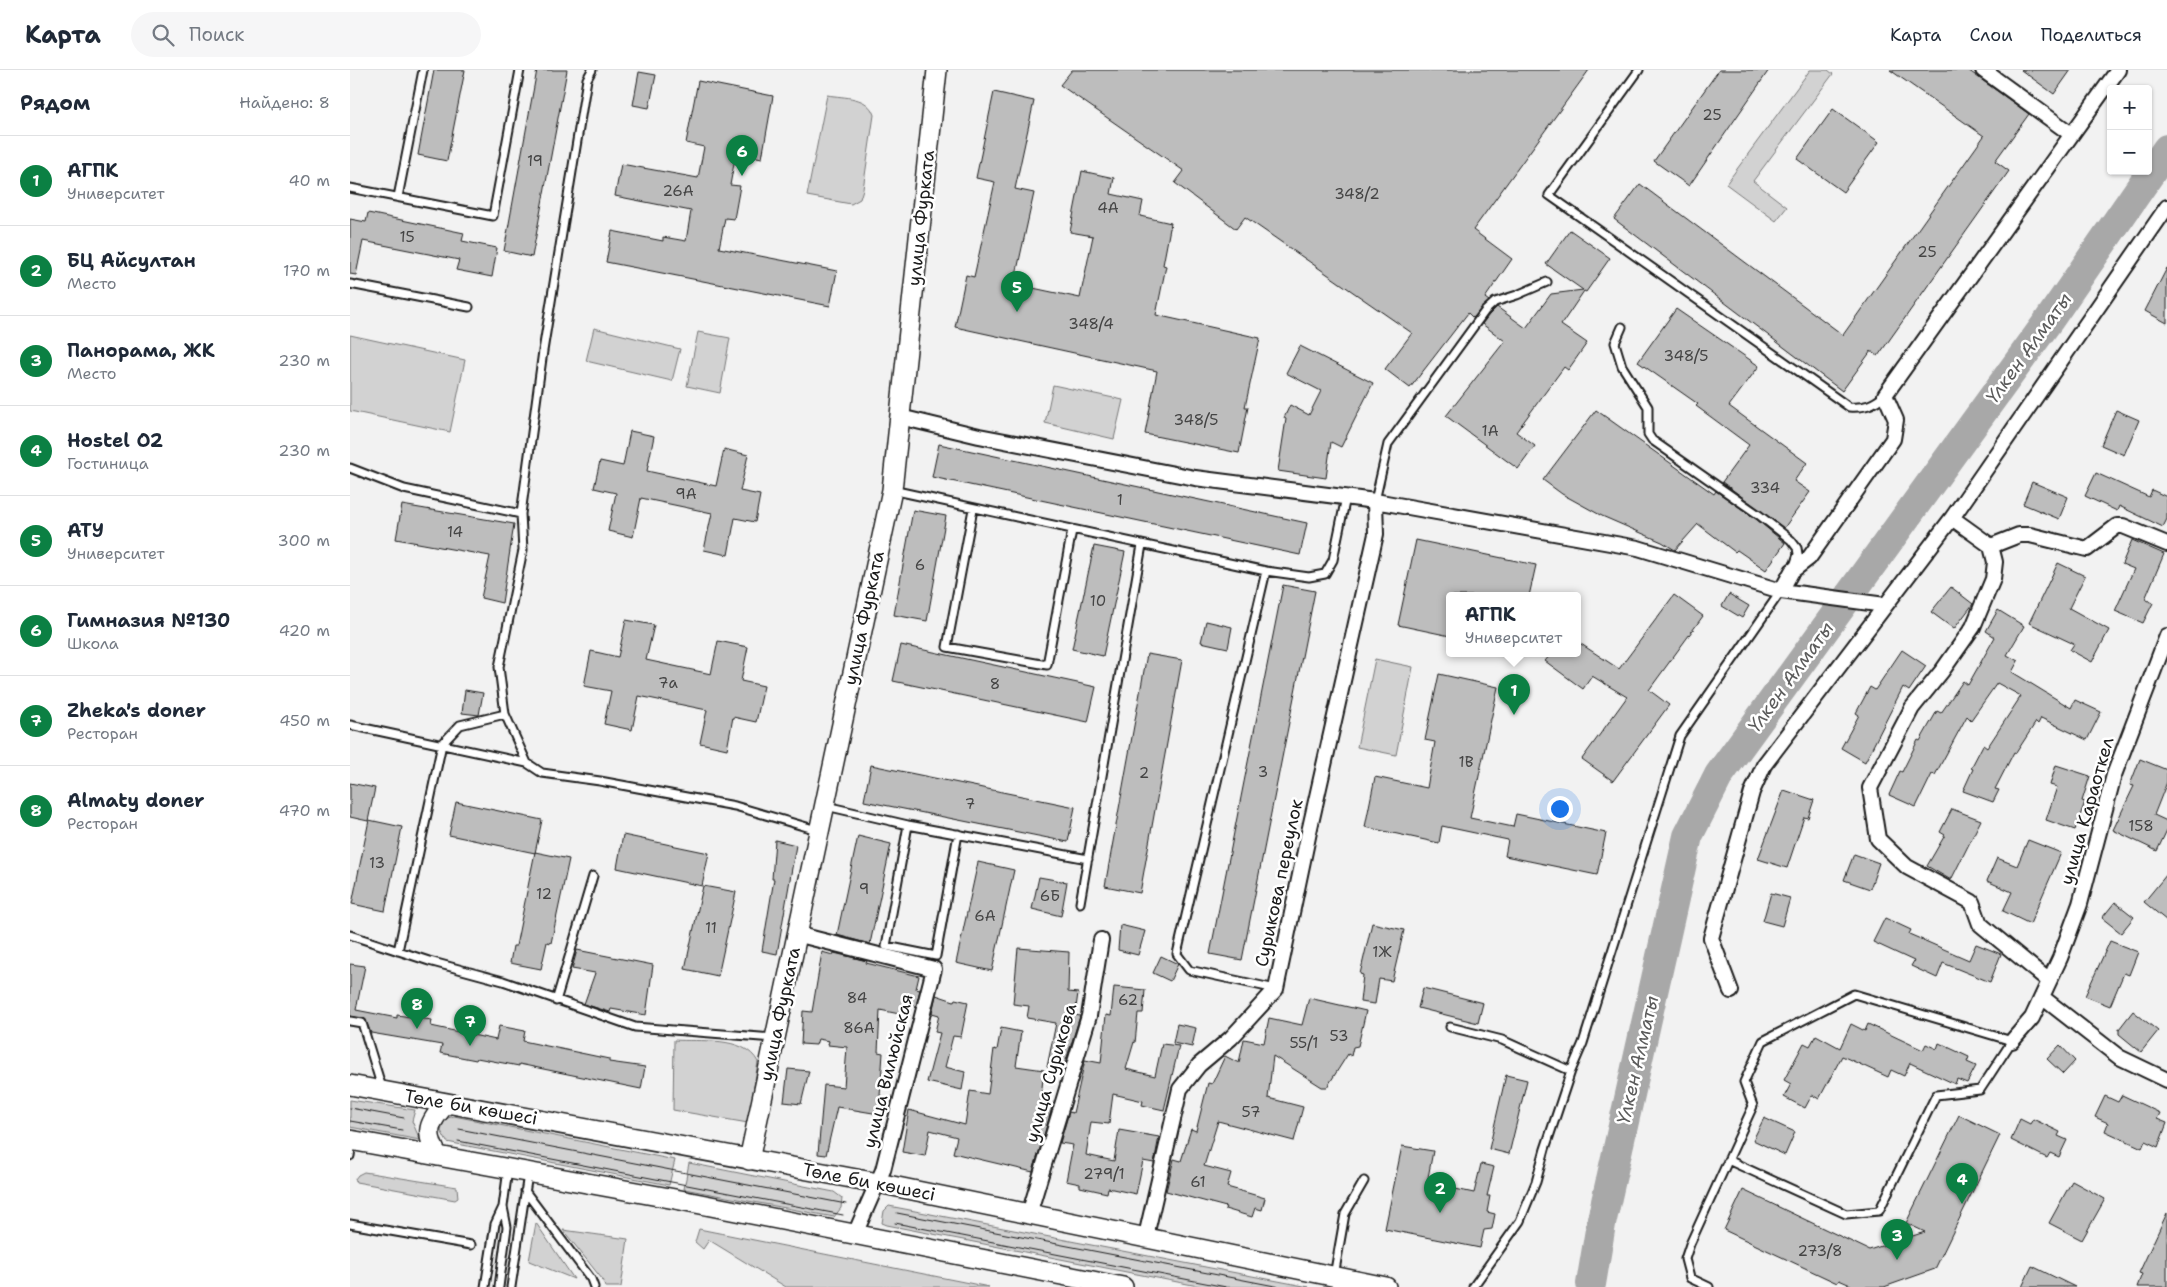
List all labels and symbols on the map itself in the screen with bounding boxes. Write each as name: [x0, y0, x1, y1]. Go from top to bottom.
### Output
house number: 25: [1702, 105, 1722, 125]
pin: 6: [726, 135, 758, 176]
street label: улица Фурката: [902, 149, 940, 287]
house number: 19: [527, 151, 543, 171]
house number: 26А: [662, 181, 694, 201]
house number: 348/2: [1334, 184, 1380, 204]
house number: 4А: [1097, 198, 1119, 218]
house number: 15: [399, 227, 415, 247]
house number: 25: [1917, 242, 1937, 262]
pin: 5: [1001, 271, 1033, 312]
water label: Үлкен Алматы: [1980, 288, 2077, 409]
house number: 348/4: [1068, 314, 1114, 334]
house number: 348/5: [1664, 346, 1708, 366]
house number: 348/5: [1174, 410, 1218, 430]
house number: 1А: [1481, 421, 1499, 441]
house number: 334: [1750, 478, 1780, 498]
house number: 9А: [675, 484, 697, 504]
house number: 1: [1117, 490, 1123, 510]
house number: 14: [447, 522, 463, 542]
street label: улица Фурката: [838, 549, 890, 687]
house number: 6: [915, 555, 925, 575]
house number: 10: [1090, 591, 1106, 611]
water label: Үлкен Алматы: [1742, 617, 1839, 738]
house number: 7а: [658, 673, 679, 693]
house number: 8: [990, 674, 1000, 694]
pin: 1: [1498, 674, 1530, 715]
street label: улица Караоткел: [2054, 734, 2120, 888]
house number: 1В: [1458, 752, 1474, 772]
house number: 3: [1258, 762, 1268, 782]
house number: 2: [1139, 763, 1149, 783]
house number: 7: [965, 794, 975, 814]
your location: [1547, 796, 1573, 822]
street label: Сурикова переулок: [1250, 797, 1309, 969]
house number: 158: [2128, 816, 2154, 836]
house number: 13: [369, 853, 385, 873]
house number: 9: [859, 879, 869, 899]
house number: 12: [536, 884, 552, 904]
house number: 6Б: [1040, 886, 1060, 906]
house number: 6А: [974, 906, 996, 926]
house number: 11: [705, 918, 717, 938]
house number: 1Ж: [1372, 942, 1393, 962]
street label: улица Фурката: [754, 945, 806, 1083]
pin: 8: [401, 988, 433, 1029]
house number: 84: [847, 988, 867, 1008]
house number: 62: [1118, 990, 1138, 1010]
street label: улица Вилюйская: [857, 991, 919, 1151]
water label: Үлкен Алматы: [1611, 993, 1665, 1127]
street label: улица Сурикова: [1020, 1001, 1082, 1145]
pin: 7: [454, 1005, 486, 1046]
house number: 86А: [843, 1018, 875, 1038]
house number: 53: [1330, 1026, 1349, 1046]
house number: 55/1: [1289, 1033, 1319, 1053]
street label: Төле би көшесі: [403, 1083, 539, 1131]
house number: 57: [1242, 1102, 1260, 1122]
street label: Төле би көшесі: [801, 1157, 937, 1207]
pin: 4: [1946, 1163, 1978, 1204]
house number: 279/1: [1083, 1164, 1125, 1184]
house number: 61: [1190, 1172, 1206, 1192]
pin: 2: [1424, 1172, 1456, 1213]
pin: 3: [1881, 1219, 1913, 1260]
house number: 273/8: [1798, 1241, 1842, 1261]

